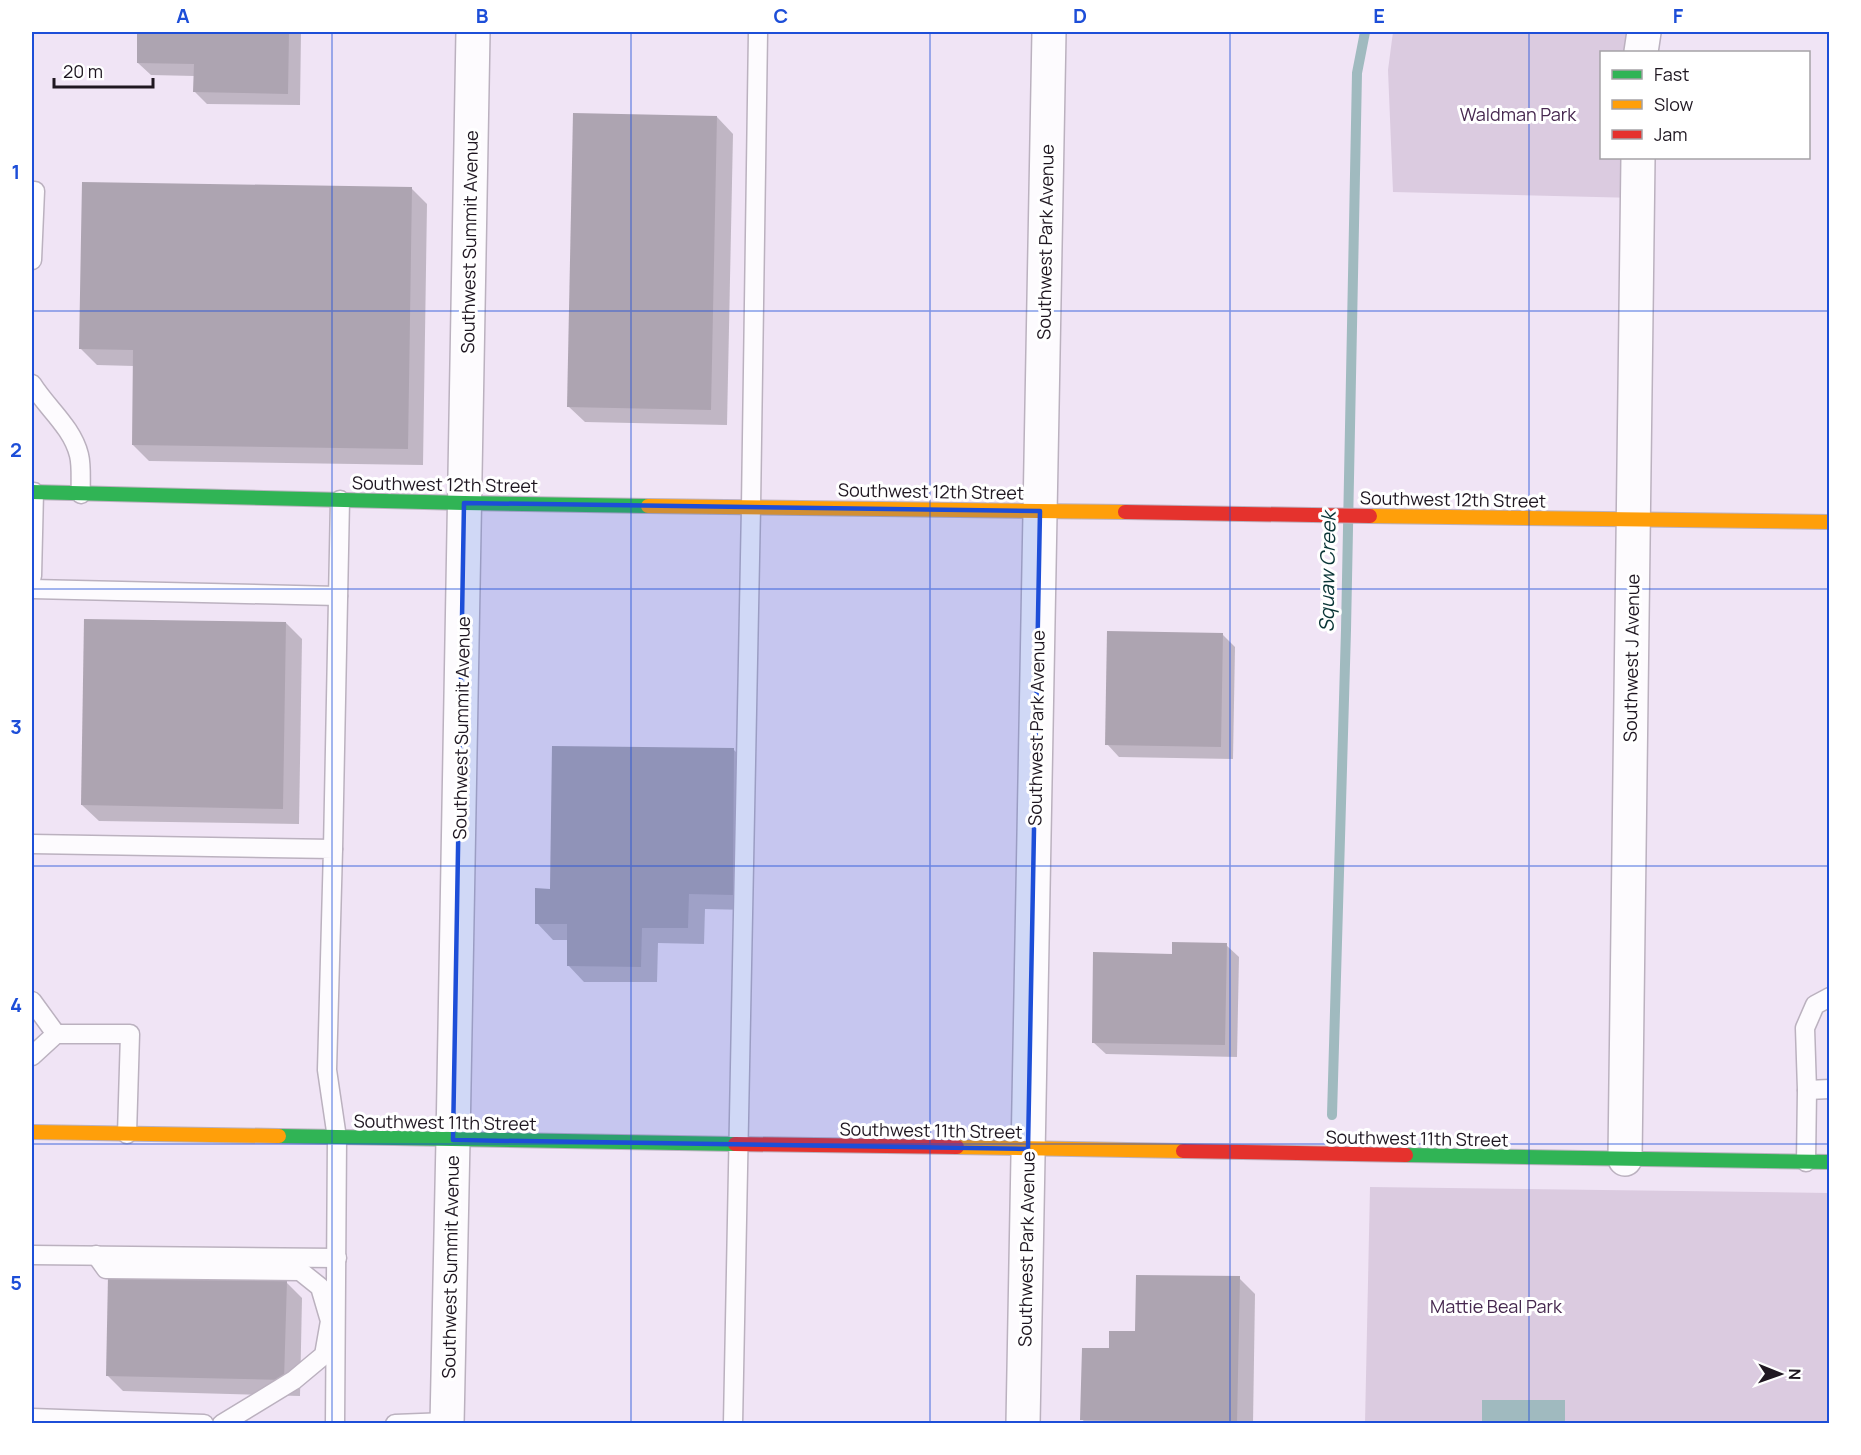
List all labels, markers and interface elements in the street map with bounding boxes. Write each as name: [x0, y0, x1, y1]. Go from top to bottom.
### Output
text: A: [176, 2, 190, 29]
text: B: [476, 2, 489, 29]
text: C: [774, 2, 788, 29]
text: D: [1073, 2, 1087, 29]
text: E: [1373, 2, 1385, 29]
text: F: [1673, 2, 1684, 29]
scale bar: [54, 51, 153, 89]
legend: [1600, 51, 1810, 159]
text: 20 m: [63, 59, 103, 83]
text: Fast: [1654, 62, 1689, 86]
text: Slow: [1654, 92, 1694, 116]
park label: Waldman Park: [1460, 102, 1577, 126]
text: Jam: [1654, 122, 1688, 146]
street label: Southwest Summit Avenue: [455, 130, 483, 354]
street label: Southwest Park Avenue: [1031, 144, 1059, 340]
text: 1: [12, 158, 20, 185]
text: 2: [10, 436, 22, 463]
street label: Southwest 12th Street: [352, 470, 538, 498]
street label: Southwest 12th Street: [838, 477, 1024, 505]
street label: Southwest 12th Street: [1360, 485, 1546, 513]
water label: Squaw Creek: [1312, 508, 1342, 633]
street label: Southwest J Avenue: [1618, 574, 1644, 742]
street label: Southwest Summit Avenue: [447, 616, 475, 840]
street label: Southwest Park Avenue: [1022, 630, 1050, 826]
text: 3: [10, 713, 22, 740]
text: 4: [10, 991, 22, 1018]
street label: Southwest 11th Street: [353, 1108, 537, 1136]
street label: Southwest 11th Street: [839, 1116, 1023, 1144]
street label: Southwest 11th Street: [1325, 1124, 1509, 1152]
street label: Southwest Park Avenue: [1012, 1151, 1040, 1347]
street label: Southwest Summit Avenue: [436, 1155, 464, 1379]
text: 5: [10, 1269, 22, 1296]
park label: Mattie Beal Park: [1430, 1294, 1563, 1318]
north arrow: [1750, 1344, 1810, 1404]
text: N: [1784, 1368, 1806, 1380]

